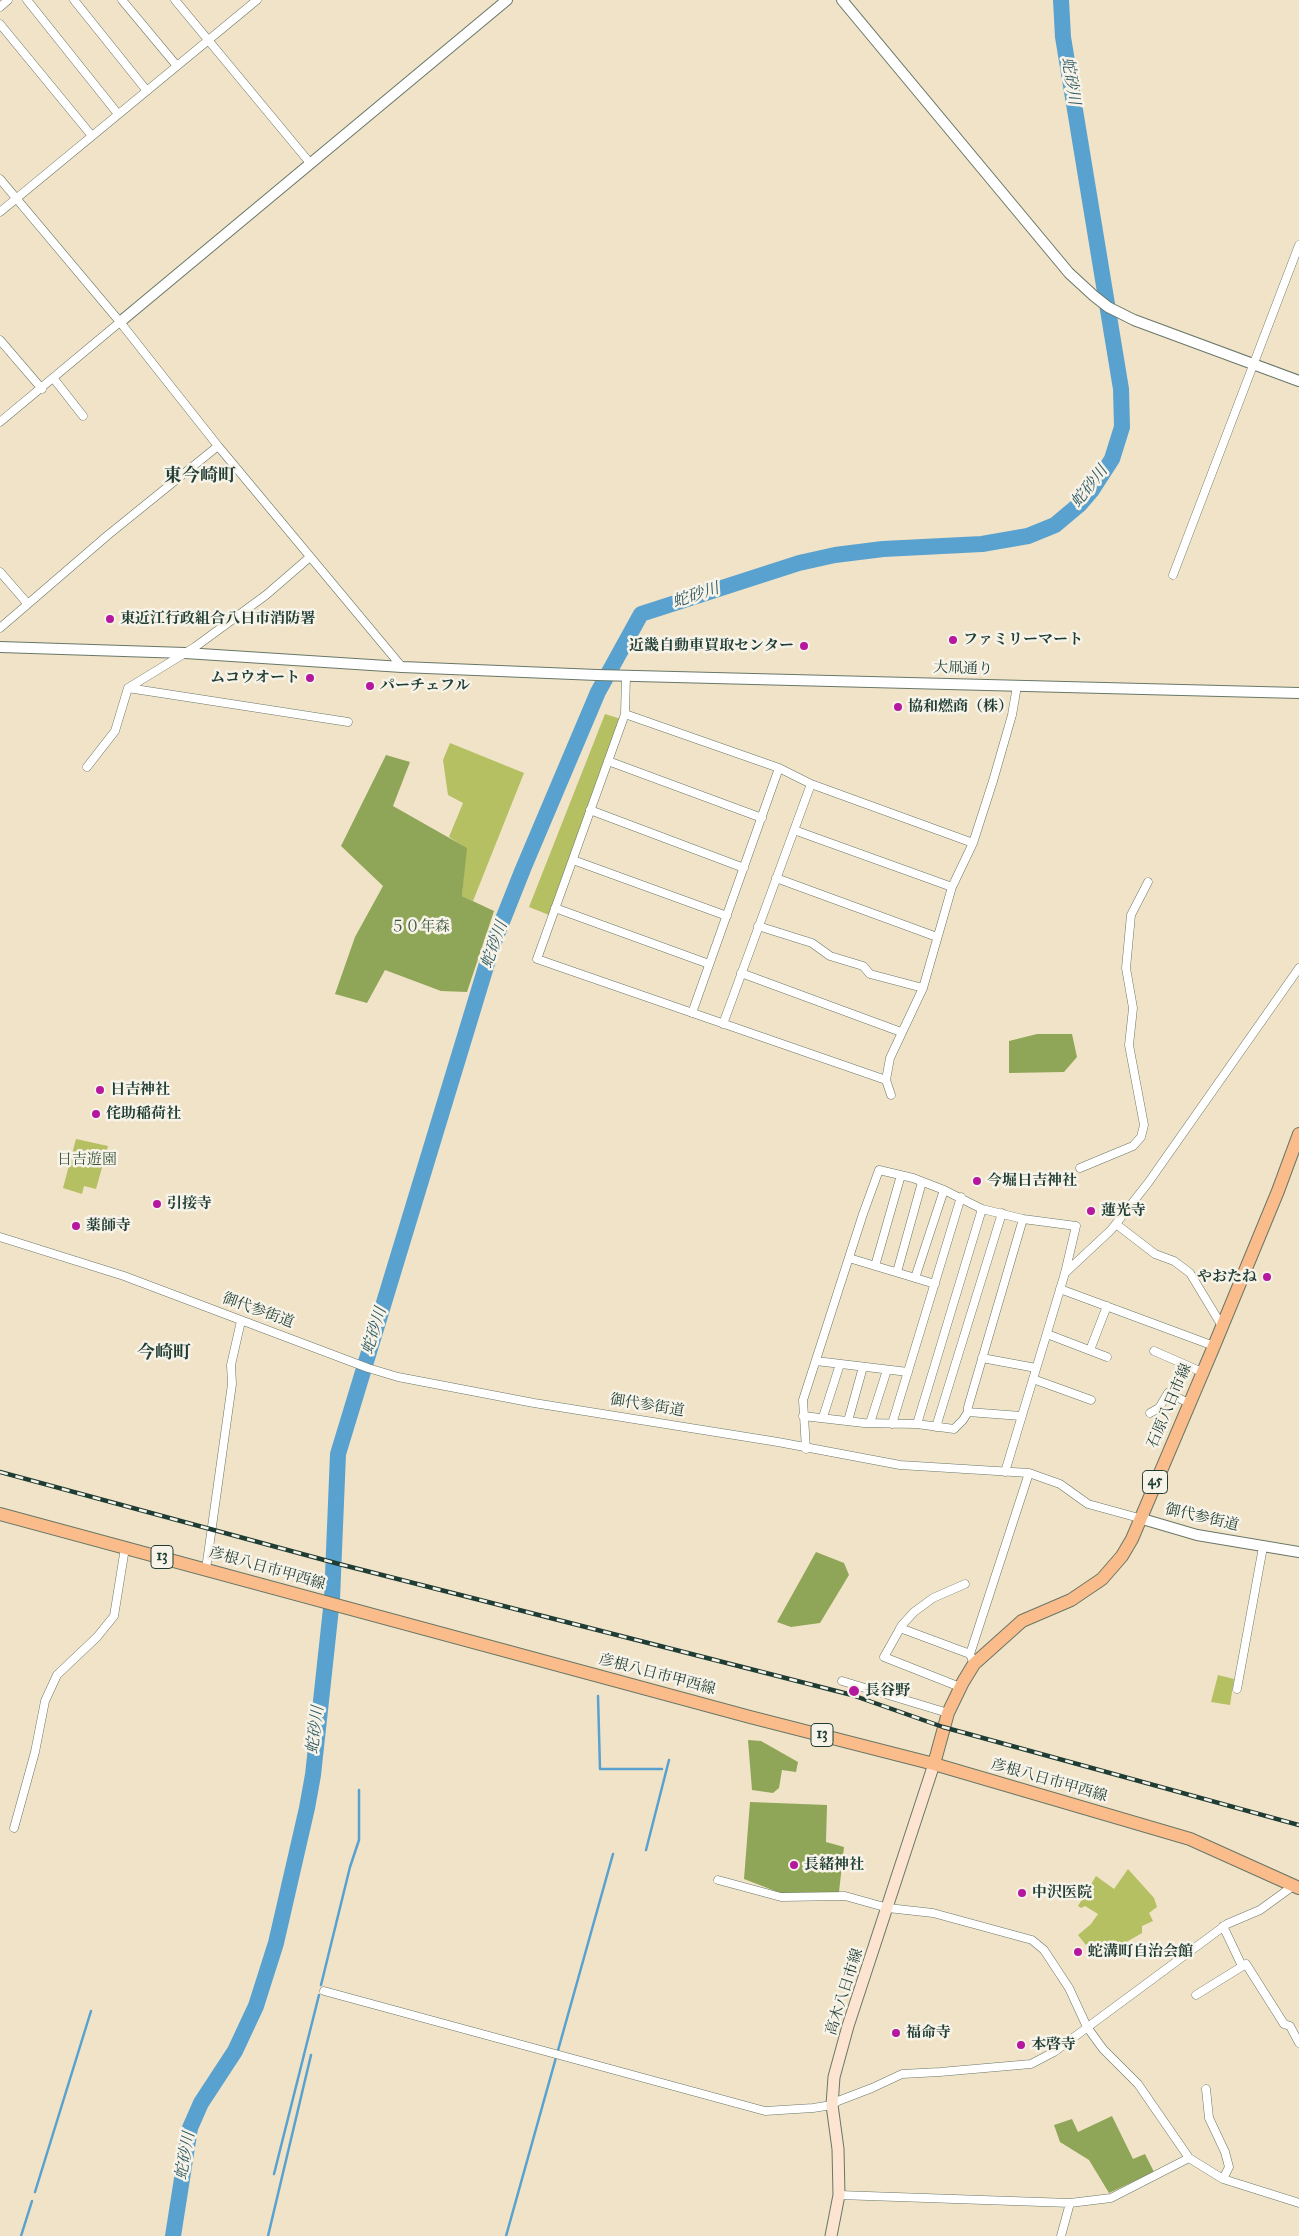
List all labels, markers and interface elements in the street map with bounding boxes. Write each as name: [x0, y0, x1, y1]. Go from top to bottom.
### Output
water label: 蛇砂川: [1057, 56, 1083, 106]
water label: 蛇砂川: [1068, 462, 1112, 512]
district label: 東今崎町: [164, 466, 236, 488]
water label: 蛇砂川: [670, 579, 722, 613]
place label: 東近江行政組合八日市消防署: [120, 610, 315, 628]
marker: 東近江行政組合八日市消防署: [104, 613, 116, 625]
place label: ファミリーマート: [963, 631, 1083, 649]
marker: ファミリーマート: [947, 634, 959, 646]
place label: 近畿自動車買取センター: [629, 637, 794, 655]
marker: 近畿自動車買取センター: [798, 640, 810, 652]
street label: 大凧通り: [933, 659, 993, 679]
place label: ムコウオート: [210, 669, 300, 687]
marker: ムコウオート: [304, 672, 316, 684]
place label: パーチェフル: [380, 677, 470, 695]
marker: パーチェフル: [364, 680, 376, 692]
place label: 協和燃商（株）: [908, 698, 1013, 716]
marker: 協和燃商（株）: [892, 701, 904, 713]
park label: ５０年森: [390, 918, 450, 936]
water label: 蛇砂川: [478, 919, 512, 971]
place label: 日吉神社: [110, 1081, 170, 1099]
marker: 日吉神社: [94, 1084, 106, 1096]
place label: 侘助稲荷社: [106, 1105, 181, 1123]
marker: 侘助稲荷社: [90, 1108, 102, 1120]
park label: 日吉遊園: [57, 1151, 117, 1169]
place label: 今堀日吉神社: [987, 1172, 1077, 1190]
marker: 今堀日吉神社: [971, 1175, 983, 1187]
place label: 引接寺: [167, 1195, 212, 1213]
marker: 引接寺: [151, 1198, 163, 1210]
place label: 蓮光寺: [1101, 1202, 1146, 1220]
marker: 蓮光寺: [1085, 1205, 1097, 1217]
place label: 薬師寺: [86, 1217, 131, 1235]
marker: 薬師寺: [70, 1220, 82, 1232]
place label: やおたね: [1197, 1268, 1257, 1286]
marker: やおたね: [1261, 1271, 1273, 1283]
street label: 御代参街道: [220, 1290, 296, 1332]
water label: 蛇砂川: [359, 1305, 391, 1357]
district label: 今崎町: [137, 1343, 191, 1365]
street label: 石原八日市線: [1144, 1361, 1196, 1451]
street label: 御代参街道: [609, 1391, 685, 1421]
road number: 45: [1142, 1470, 1168, 1494]
street label: 御代参街道: [1163, 1501, 1241, 1535]
street label: 彦根八日市甲西線: [207, 1544, 327, 1594]
road number: 13: [151, 1545, 173, 1568]
street label: 彦根八日市甲西線: [597, 1651, 717, 1699]
place label: 長谷野: [865, 1682, 910, 1700]
marker: 長谷野: [847, 1684, 861, 1698]
water label: 蛇砂川: [304, 1705, 328, 1755]
road number: 13: [811, 1724, 833, 1746]
street label: 彦根八日市甲西線: [989, 1756, 1109, 1806]
place label: 長緒神社: [804, 1856, 864, 1874]
marker: 長緒神社: [788, 1859, 800, 1871]
place label: 中沢医院: [1032, 1884, 1092, 1902]
marker: 中沢医院: [1016, 1887, 1028, 1899]
place label: 蛇溝町自治会館: [1088, 1943, 1193, 1961]
street label: 高木八日市線: [823, 1946, 867, 2038]
marker: 蛇溝町自治会館: [1072, 1946, 1084, 1958]
place label: 福命寺: [906, 2024, 951, 2042]
marker: 福命寺: [890, 2027, 902, 2039]
place label: 本啓寺: [1031, 2036, 1076, 2054]
marker: 本啓寺: [1015, 2039, 1027, 2051]
water label: 蛇砂川: [172, 2131, 200, 2181]

